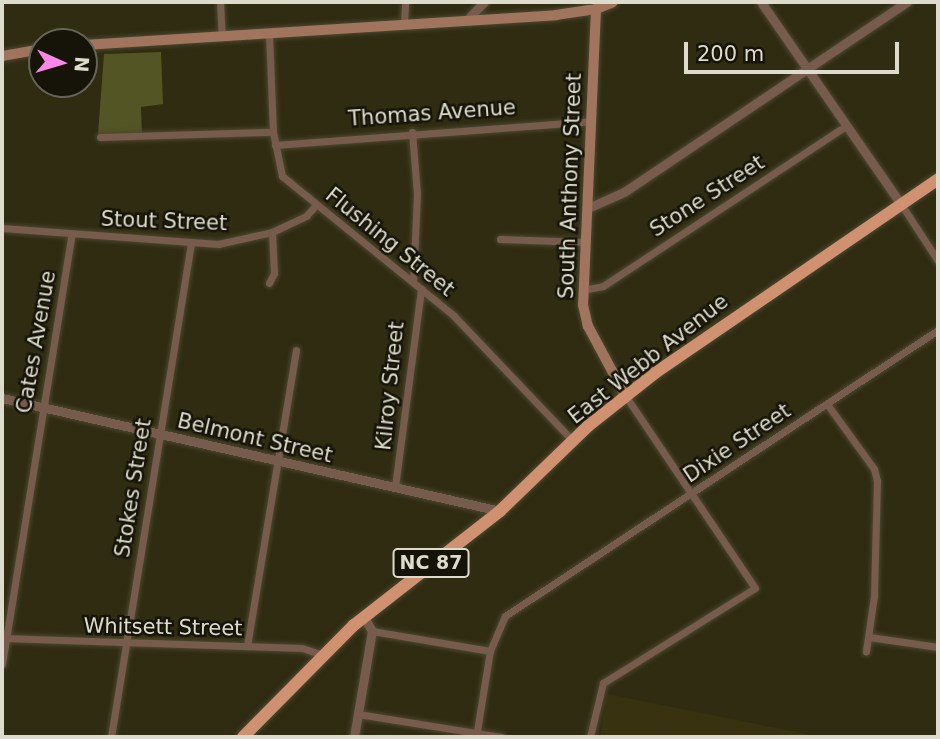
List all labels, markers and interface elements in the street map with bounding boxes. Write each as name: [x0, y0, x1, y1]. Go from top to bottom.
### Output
north arrow: [28, 28, 98, 98]
scale bar: [688, 28, 903, 72]
text: 200 m: [697, 42, 764, 66]
text: N: [70, 56, 93, 73]
street label: South Anthony Street: [553, 73, 587, 299]
street label: Thomas Avenue: [347, 95, 517, 131]
street label: Stone Street: [645, 150, 769, 242]
street label: Flushing Street: [321, 182, 459, 302]
street label: Stout Street: [100, 206, 228, 236]
street label: Cates Avenue: [11, 269, 61, 415]
street label: East Webb Avenue: [563, 289, 733, 429]
street label: Kilroy Street: [371, 320, 409, 452]
street label: Dixie Street: [679, 398, 795, 488]
street label: Belmont Street: [175, 408, 335, 468]
street label: Stokes Street: [110, 417, 156, 559]
road number: NC 87: [392, 548, 470, 578]
street label: Whitsett Street: [83, 613, 243, 641]

